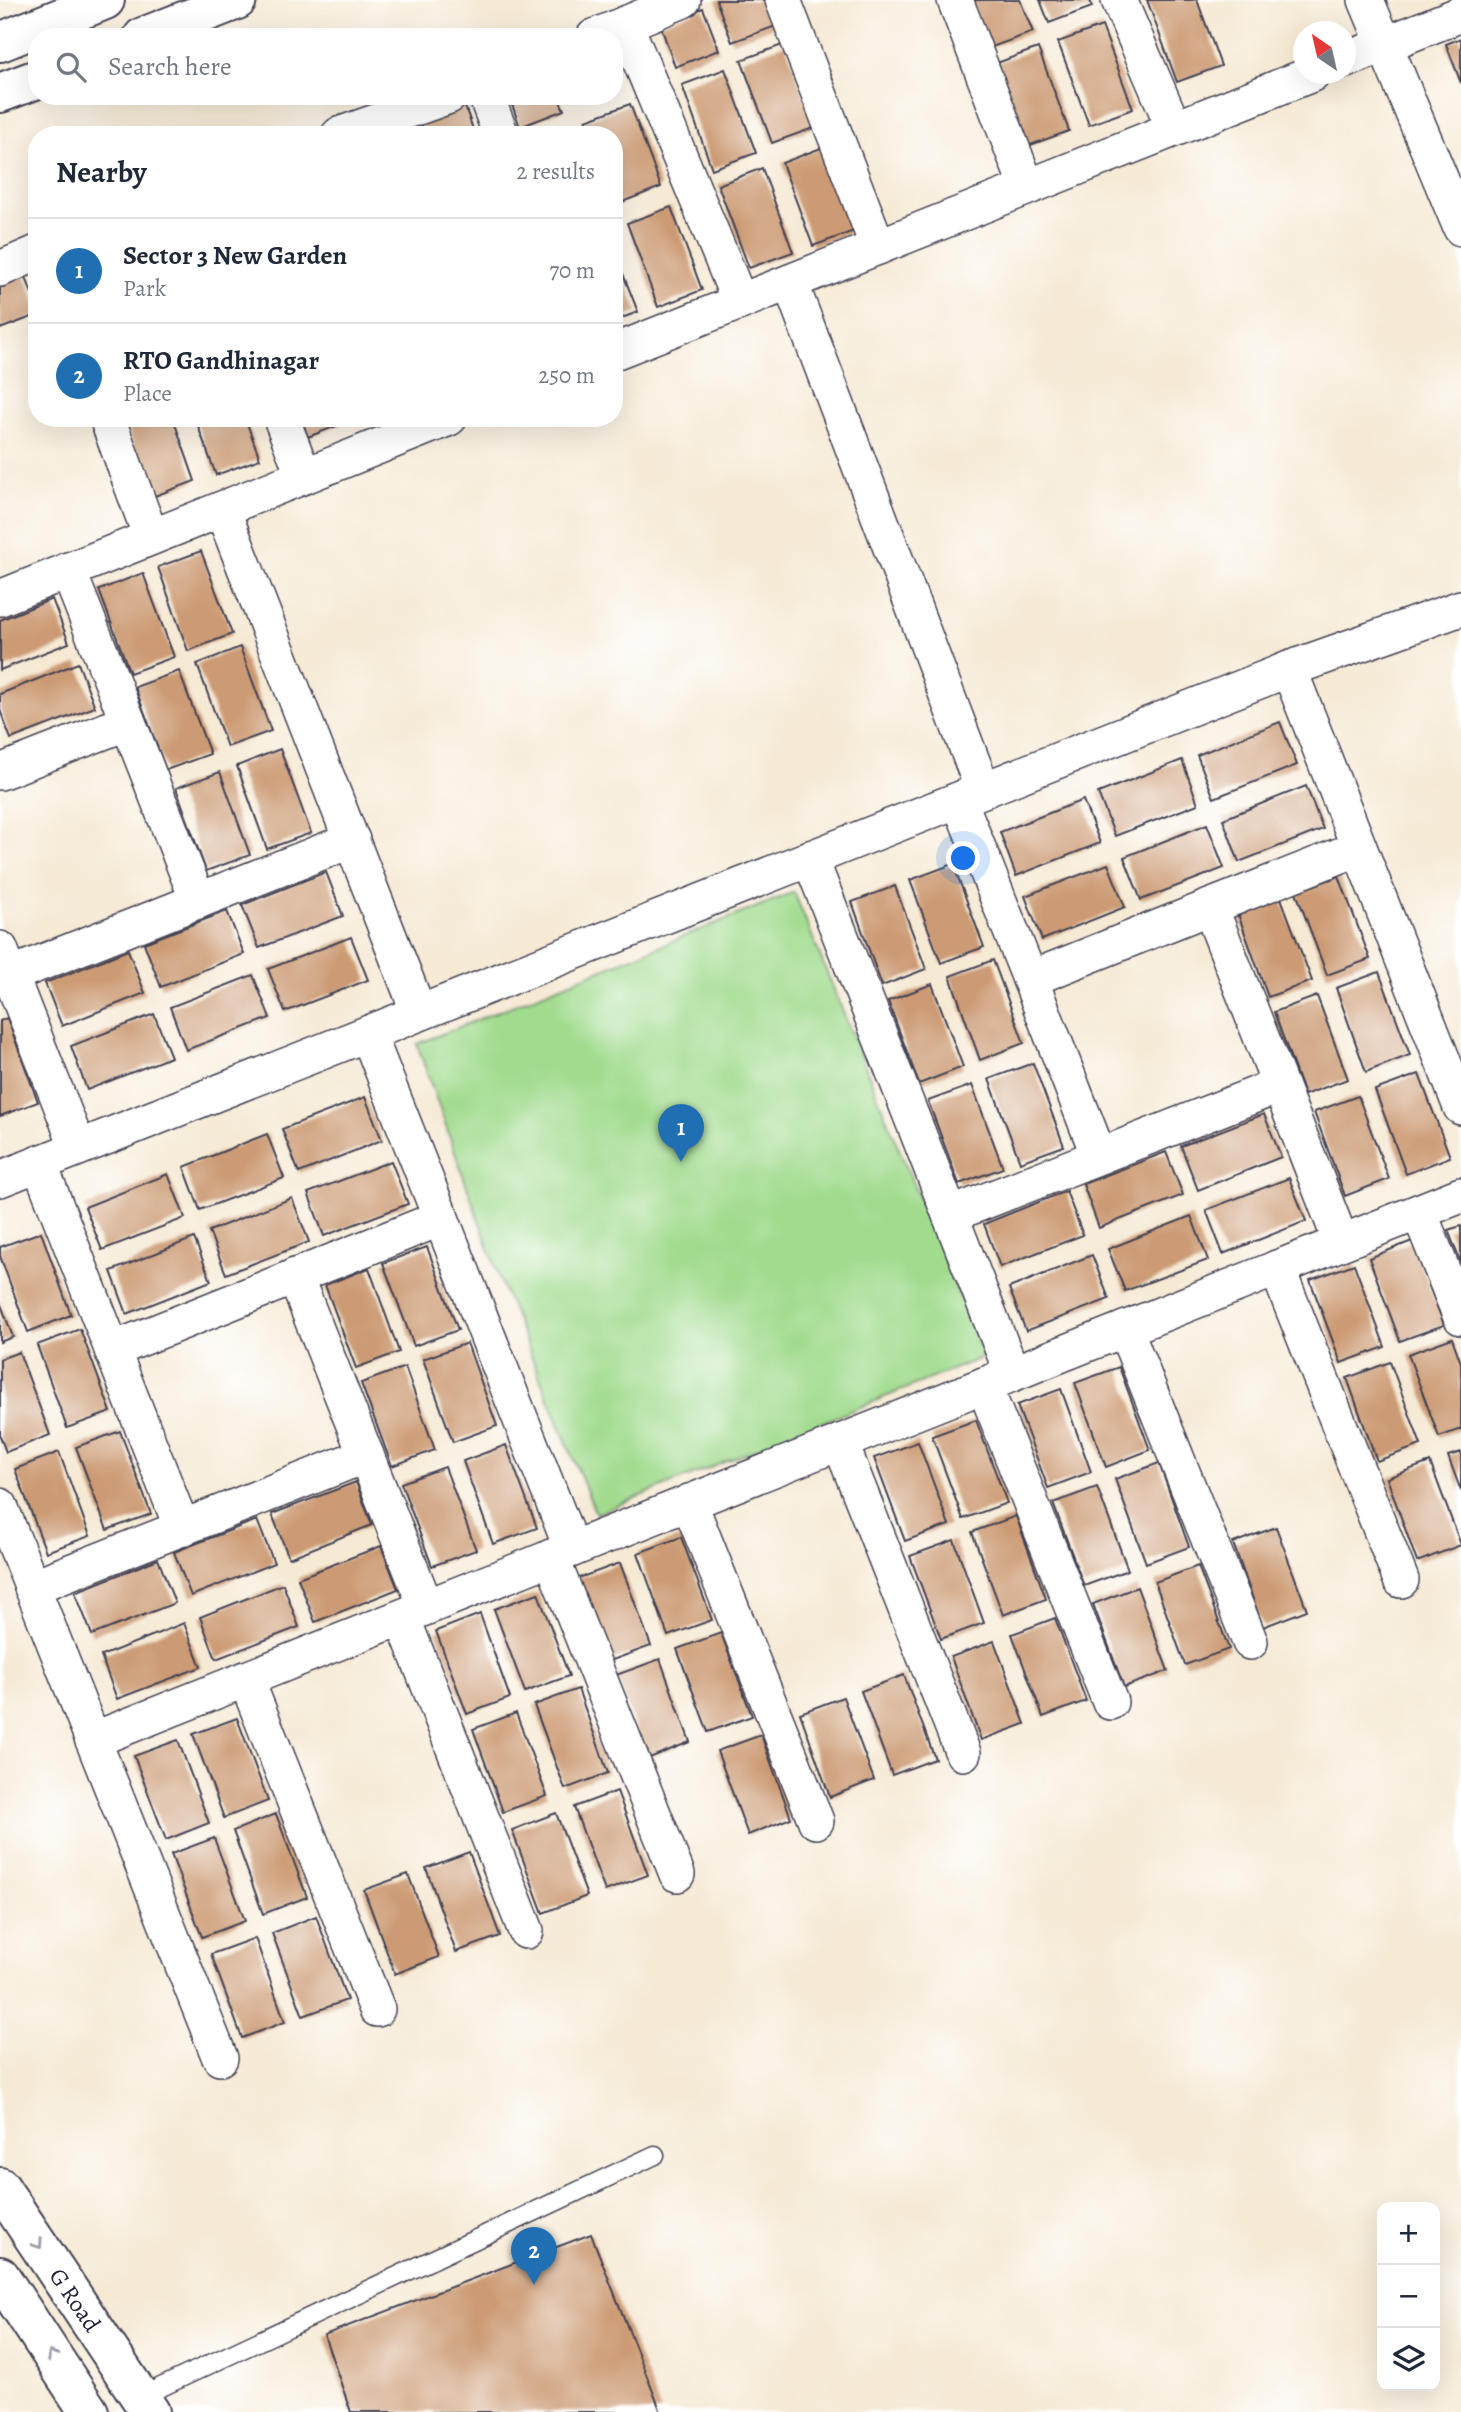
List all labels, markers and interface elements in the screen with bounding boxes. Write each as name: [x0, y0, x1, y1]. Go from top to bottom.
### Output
north arrow: [1293, 21, 1356, 84]
search box: [28, 28, 623, 105]
icon: search: [52, 48, 90, 86]
text: Search here: [108, 49, 232, 84]
text: Nearby: [56, 152, 147, 192]
text: 2 results: [517, 156, 595, 187]
text: Sector 3 New Garden: [123, 238, 347, 273]
text: 1: [75, 255, 83, 286]
text: 70 m: [549, 255, 595, 286]
text: Park: [123, 273, 166, 304]
text: RTO Gandhinagar: [123, 343, 319, 378]
text: 2: [73, 360, 85, 391]
text: 250 m: [538, 360, 595, 391]
text: Place: [123, 378, 172, 409]
your location: [946, 841, 980, 875]
pin: 1: [658, 1104, 704, 1162]
map controls: [1377, 2202, 1440, 2391]
button: +: [1377, 2202, 1440, 2265]
pin: 2: [511, 2227, 557, 2285]
one-way arrow: [30, 2236, 42, 2249]
street label: G Road: [42, 2262, 108, 2338]
button: −: [1377, 2265, 1440, 2328]
button: layers: [1377, 2328, 1440, 2391]
one-way arrow: [47, 2350, 60, 2363]

